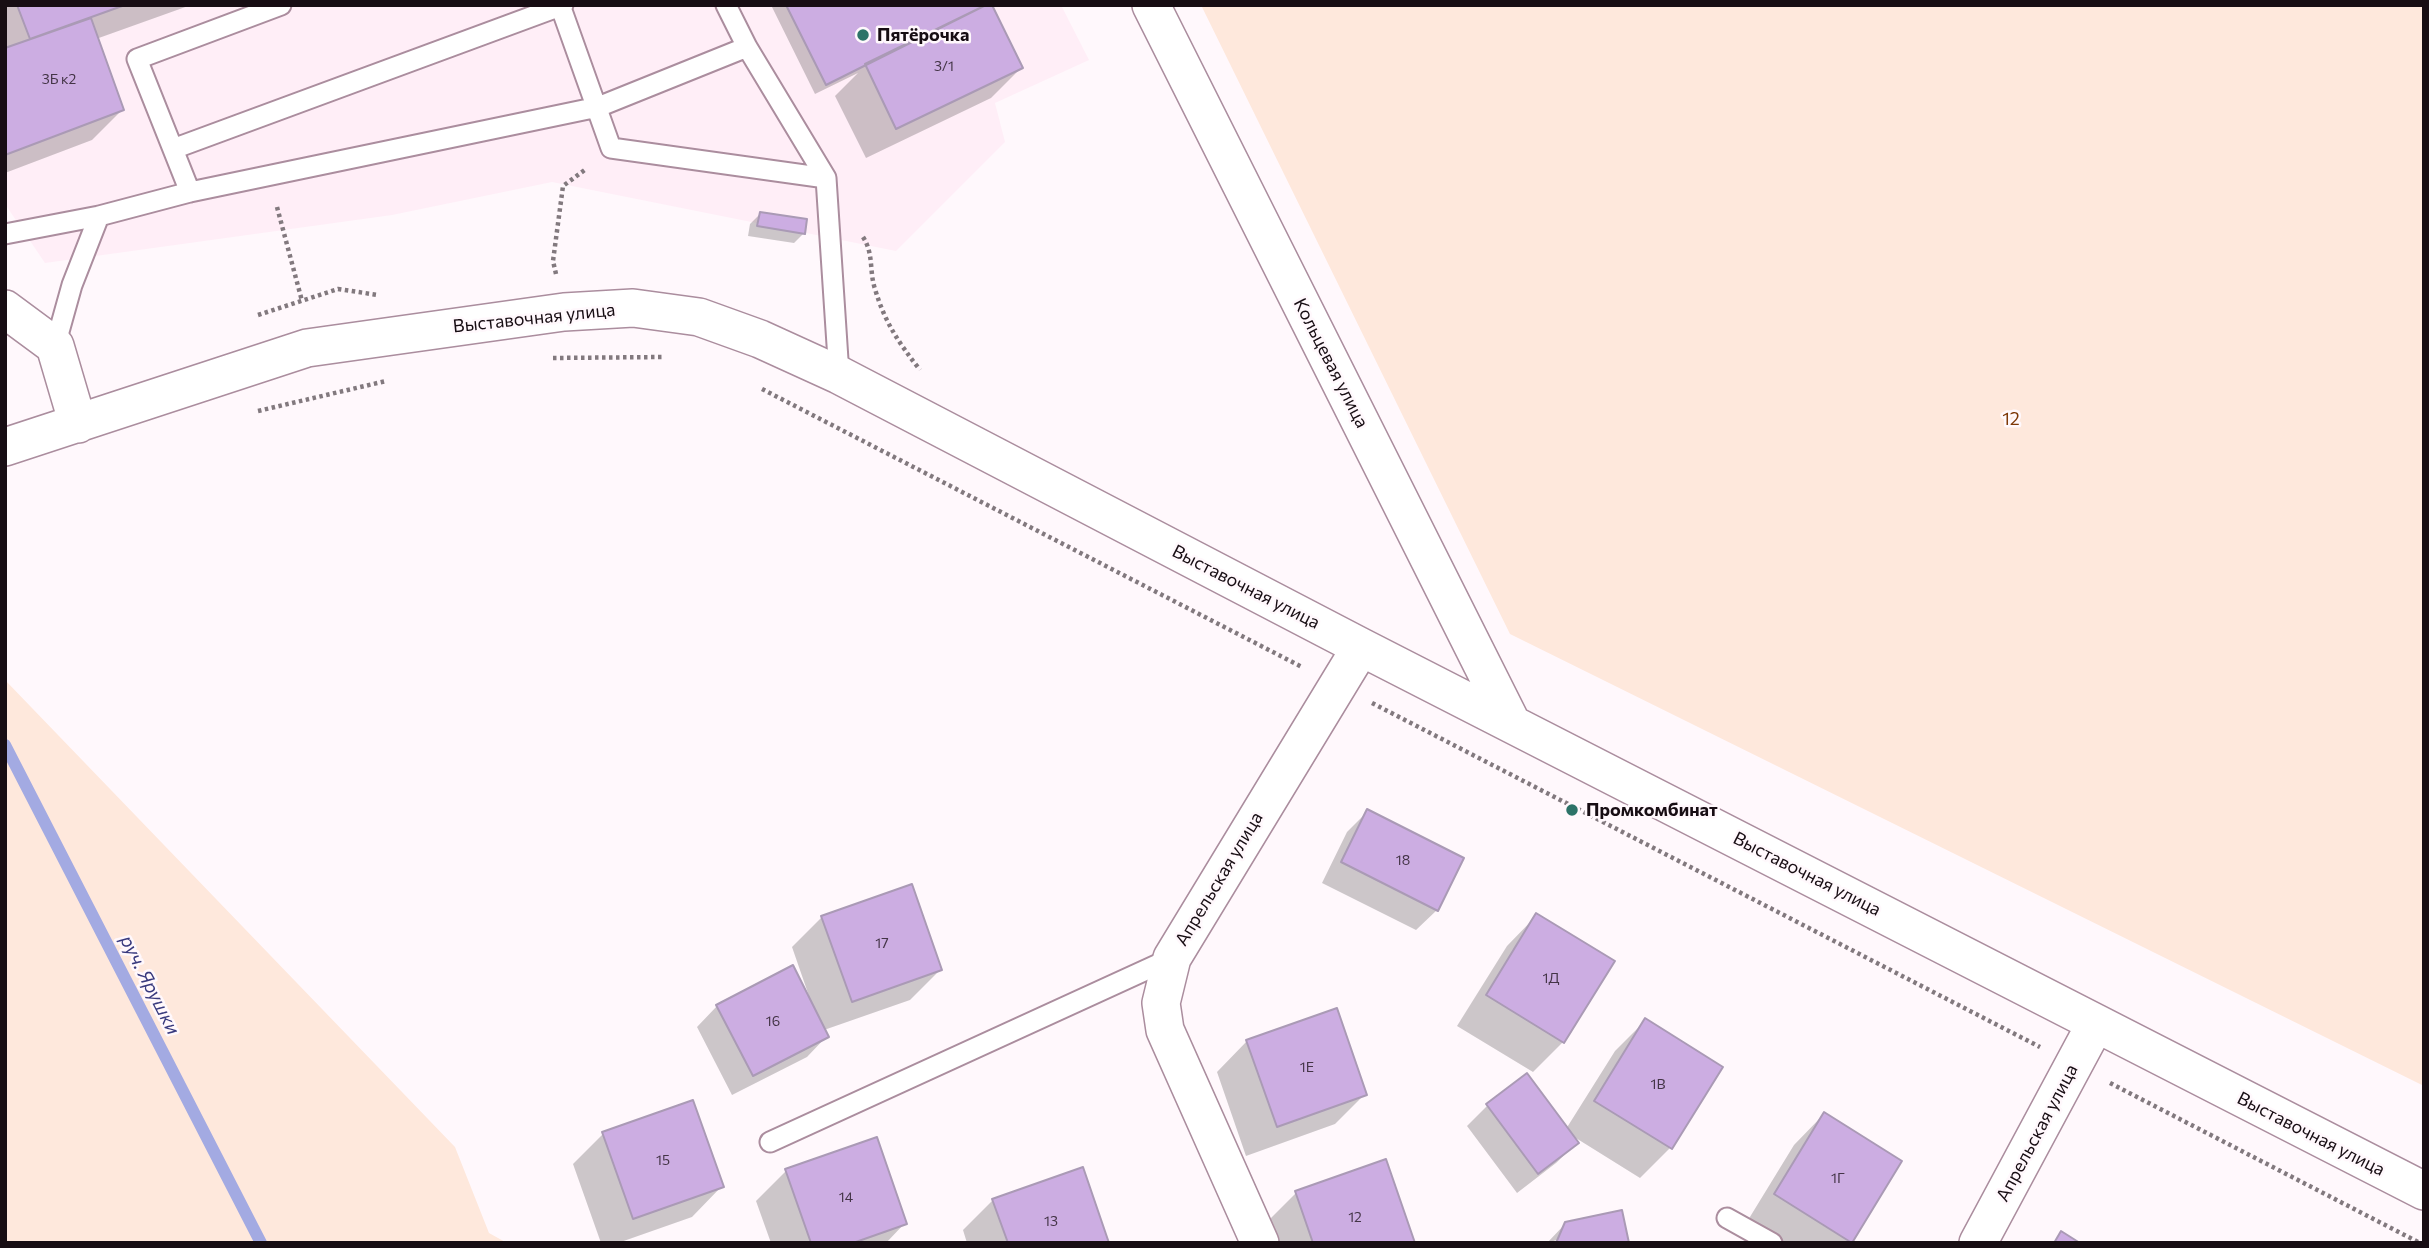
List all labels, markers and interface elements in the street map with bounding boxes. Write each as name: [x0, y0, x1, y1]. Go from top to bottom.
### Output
place label: Пятёрочка: [877, 24, 969, 46]
marker: Пятёрочка: [855, 27, 871, 43]
house number: 3/1: [934, 58, 954, 74]
house number: 3Б к2: [42, 71, 76, 87]
street label: Кольцевая улица: [1289, 295, 1373, 431]
street label: Выставочная улица: [452, 299, 616, 337]
park label: 12: [2002, 408, 2020, 430]
street label: Выставочная улица: [1168, 540, 1324, 634]
place label: Промкомбинат: [1586, 799, 1718, 821]
marker: Промкомбинат: [1564, 802, 1580, 818]
street label: Апрельская улица: [1171, 808, 1267, 950]
street label: Выставочная улица: [1729, 827, 1885, 921]
house number: 18: [1396, 852, 1410, 868]
water label: руч. Ярушки: [115, 932, 185, 1038]
house number: 17: [875, 935, 889, 951]
house number: 1Д: [1543, 970, 1559, 986]
house number: 16: [766, 1013, 780, 1029]
house number: 1Е: [1300, 1059, 1314, 1075]
street label: Апрельская улица: [1992, 1061, 2082, 1205]
house number: 1В: [1650, 1076, 1666, 1092]
street label: Выставочная улица: [2233, 1087, 2389, 1181]
house number: 15: [656, 1152, 670, 1168]
house number: 1Г: [1831, 1170, 1845, 1186]
house number: 14: [839, 1189, 853, 1205]
house number: 12: [1348, 1209, 1362, 1225]
house number: 13: [1044, 1213, 1058, 1229]

